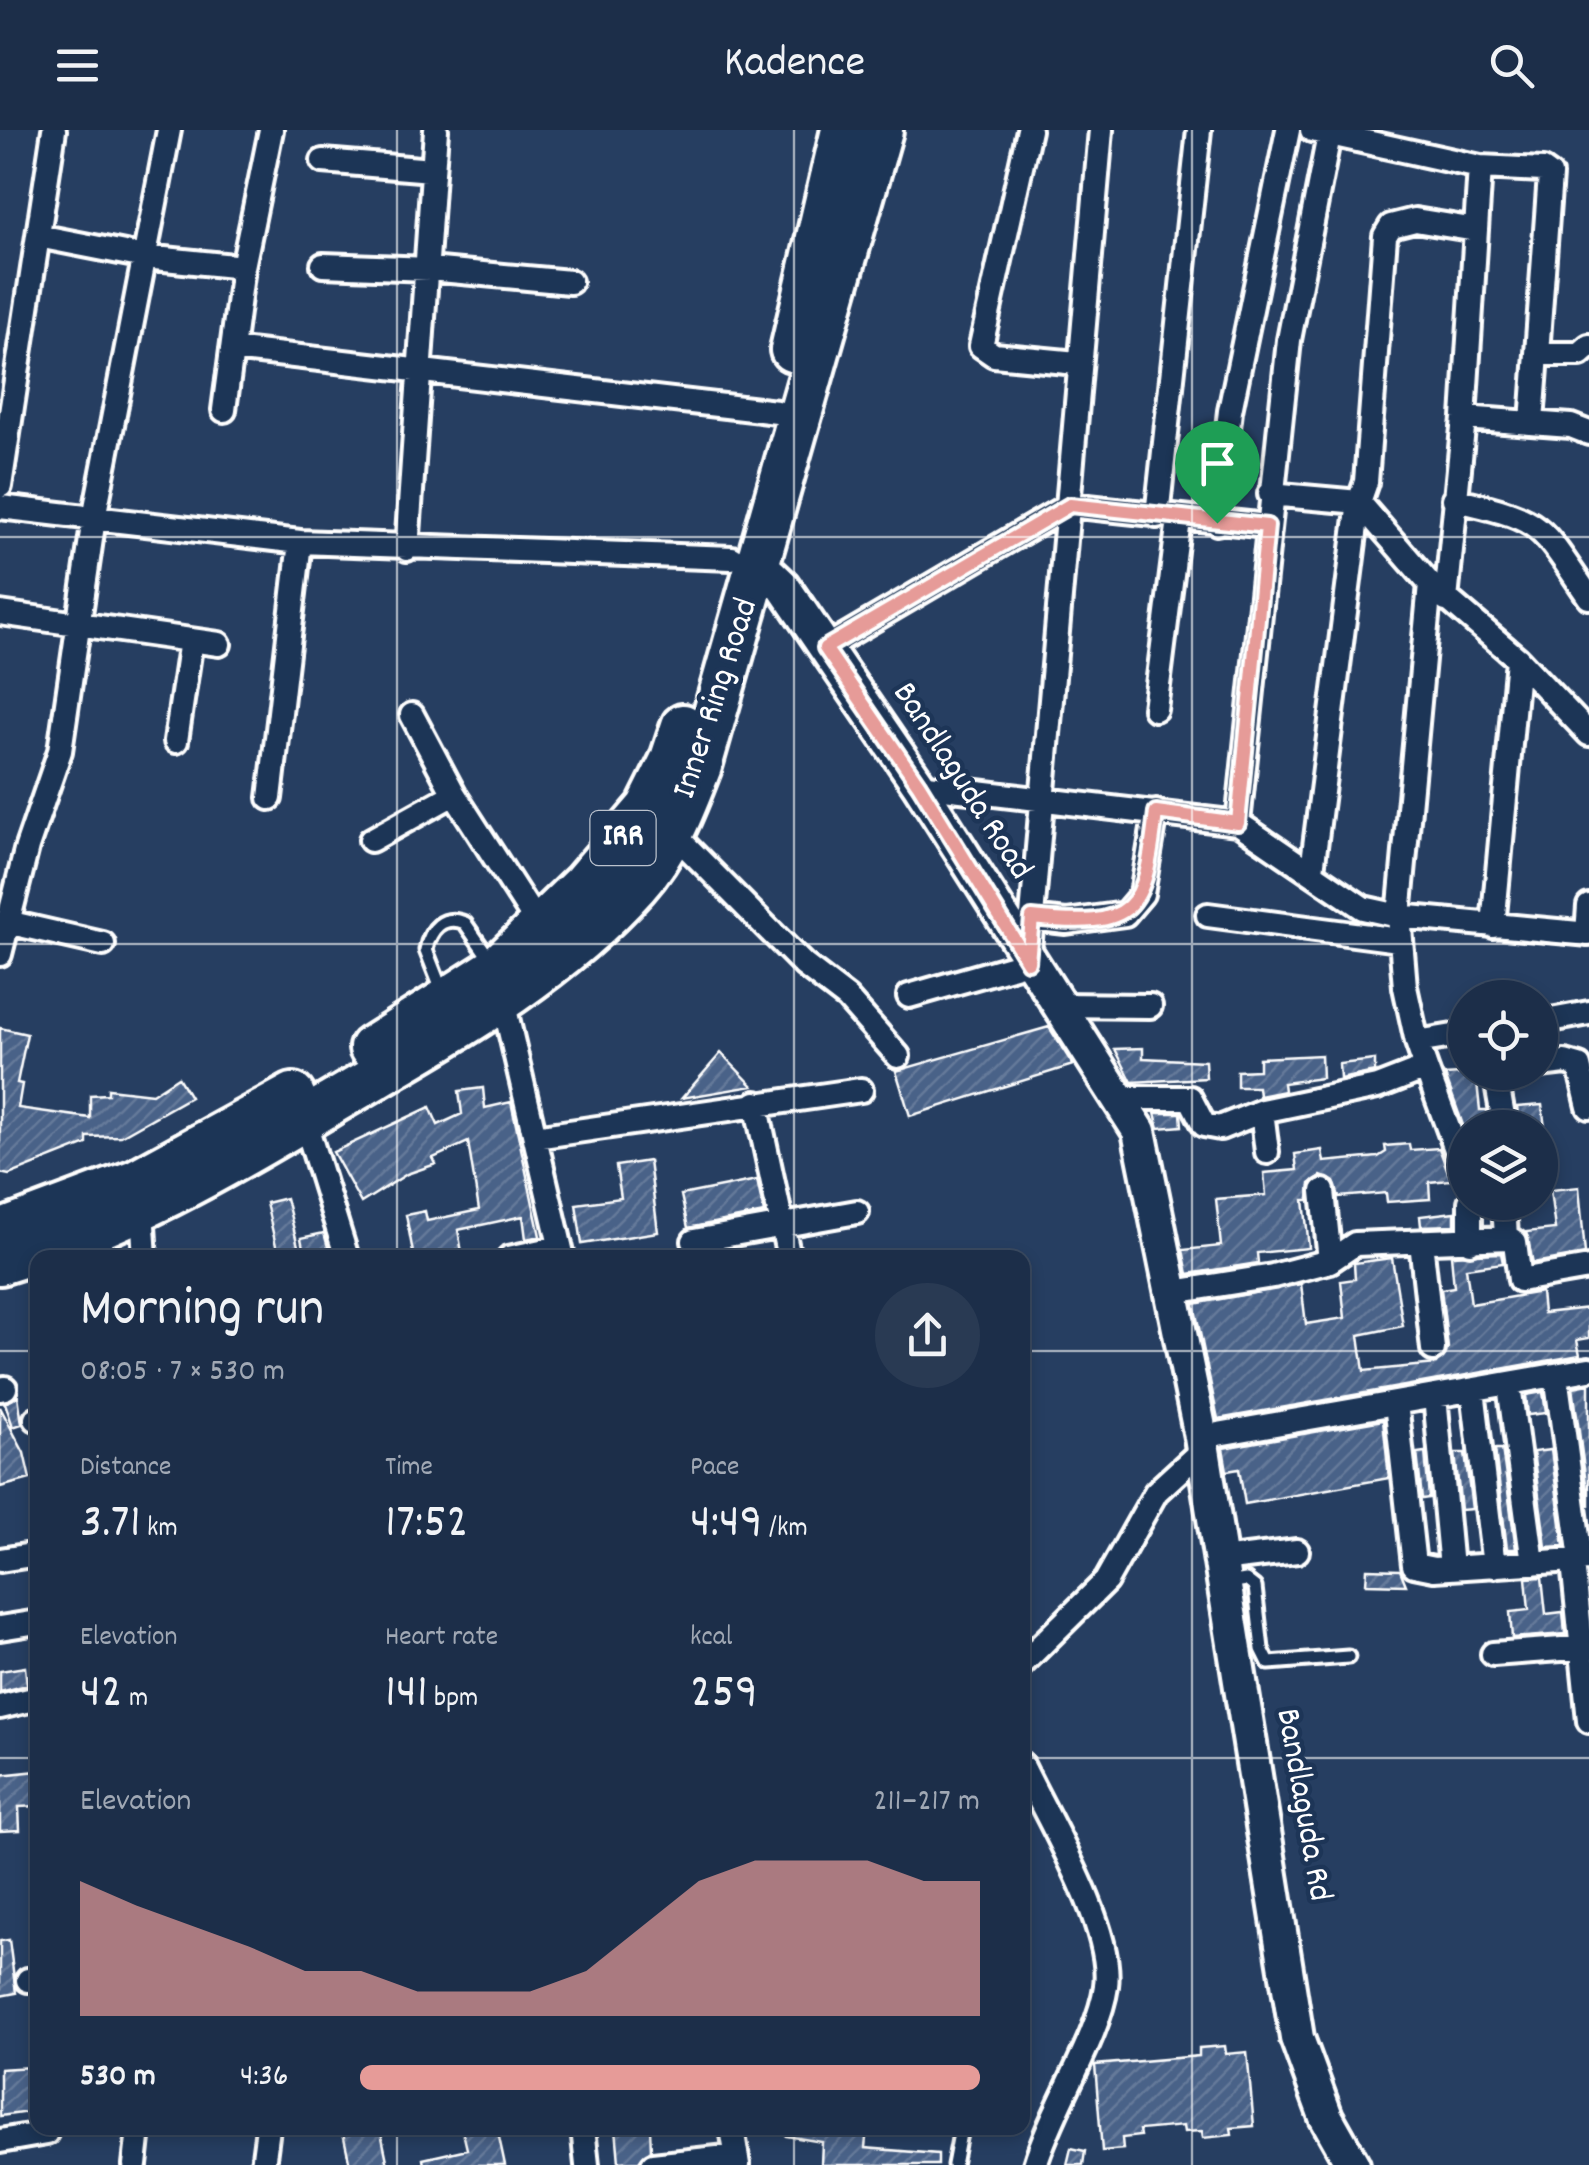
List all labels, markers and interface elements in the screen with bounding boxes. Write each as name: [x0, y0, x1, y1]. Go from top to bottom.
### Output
text: Kadence: [724, 33, 865, 97]
icon: menu: [50, 38, 105, 93]
icon: search: [1484, 38, 1539, 93]
pin: [1175, 421, 1260, 524]
icon: arrive: [1190, 436, 1245, 491]
street label: Inner Ring Road: [661, 592, 773, 806]
street label: Bandlaguda Road: [878, 673, 1044, 891]
road number: IRR: [590, 811, 656, 865]
map controls: [1448, 980, 1558, 1220]
button: locate: [1448, 980, 1558, 1090]
button: layers: [1448, 1110, 1558, 1220]
text: Morning run: [80, 1273, 324, 1352]
button: share: [875, 1283, 980, 1388]
text: 08:05 · 7 × 530 m: [80, 1350, 285, 1396]
text: Distance: [80, 1449, 171, 1489]
text: Time: [385, 1449, 433, 1489]
text: Pace: [690, 1449, 739, 1489]
text: 3.71: [80, 1489, 141, 1561]
text: 17:52: [385, 1489, 468, 1561]
text: 4:49: [690, 1489, 763, 1561]
text: km: [141, 1510, 178, 1550]
text: /km: [763, 1510, 808, 1550]
text: Elevation: [80, 1619, 177, 1659]
text: Heart rate: [385, 1619, 498, 1659]
text: kcal: [690, 1619, 733, 1659]
text: 42: [80, 1659, 123, 1731]
text: 141: [385, 1659, 428, 1731]
text: 259: [690, 1659, 758, 1731]
text: m: [123, 1680, 148, 1720]
text: bpm: [428, 1680, 478, 1720]
street label: Bandlaguda Rd: [1260, 1705, 1344, 1905]
text: Elevation: [80, 1780, 191, 1826]
text: 211–217 m: [874, 1780, 980, 1826]
text: 530 m: [80, 2055, 156, 2101]
text: 4:36: [240, 2055, 288, 2101]

